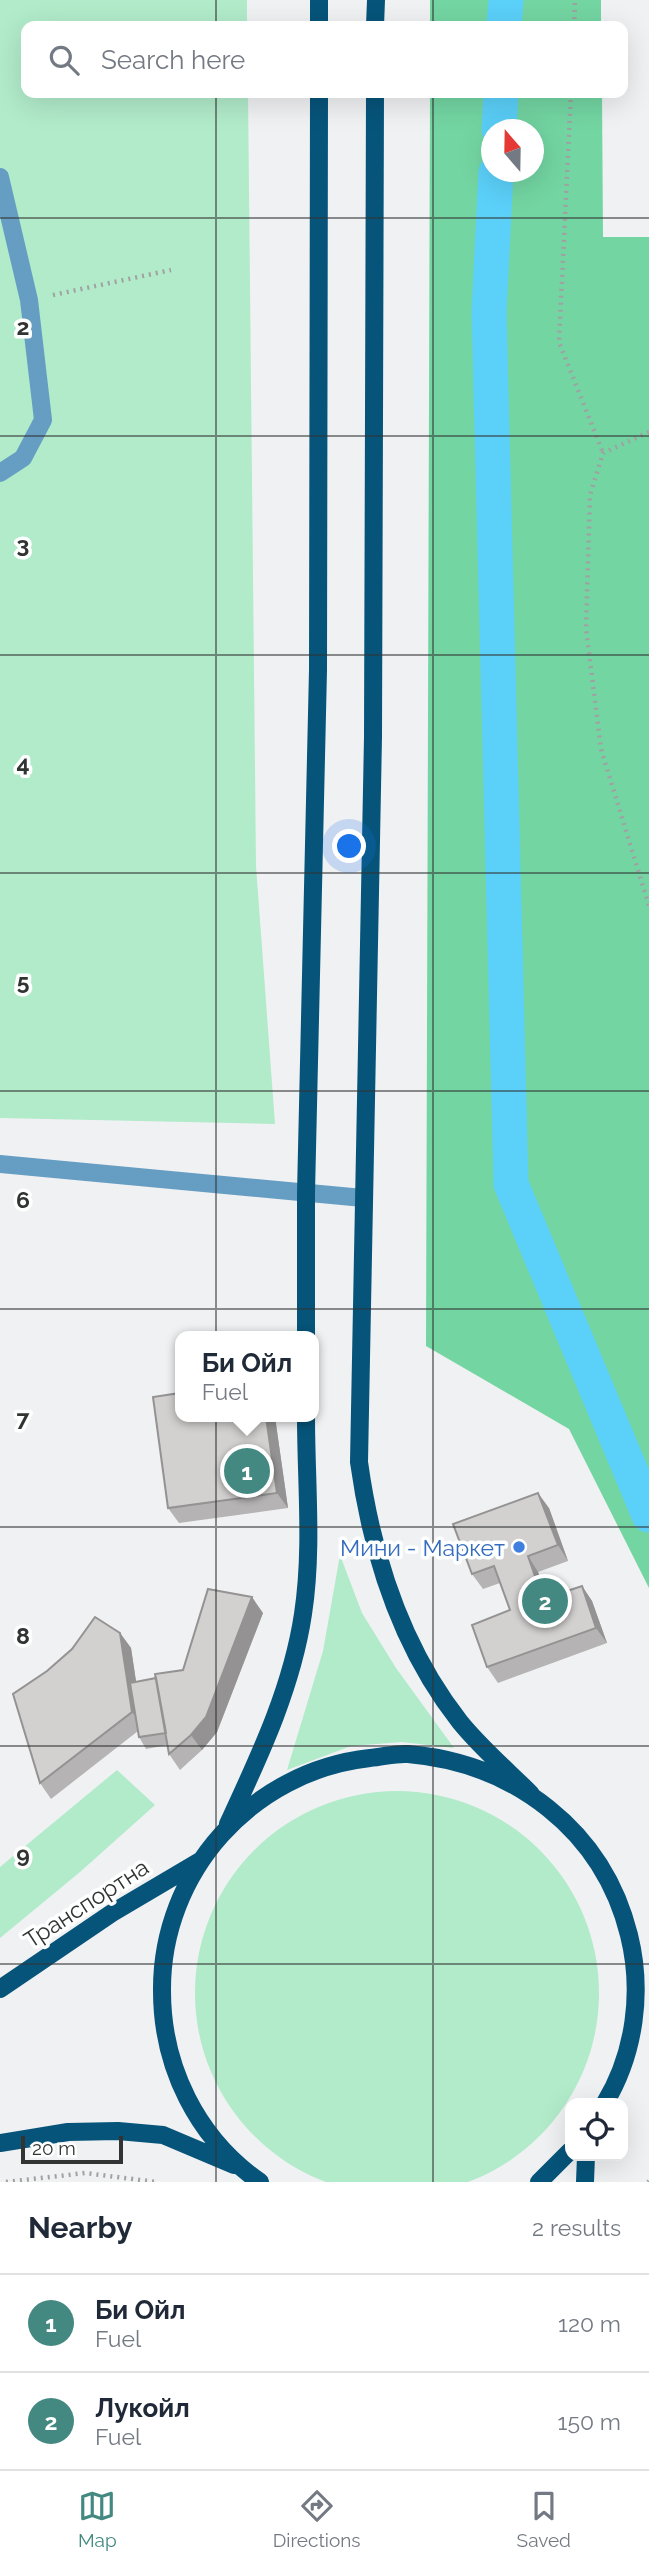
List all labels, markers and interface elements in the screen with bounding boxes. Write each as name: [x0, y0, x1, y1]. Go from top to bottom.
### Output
search box: [21, 21, 628, 98]
icon: search: [45, 41, 83, 79]
text: Search here: [101, 45, 245, 75]
north arrow: [481, 119, 544, 182]
text: 2: [17, 313, 29, 340]
text: 3: [17, 531, 29, 558]
text: 4: [16, 750, 30, 777]
your location: [332, 829, 366, 863]
text: 5: [17, 968, 30, 995]
text: 6: [16, 1186, 30, 1213]
popup: [175, 1331, 319, 1422]
text: Би Ойл: [202, 1348, 292, 1378]
text: Fuel: [202, 1378, 248, 1405]
text: 7: [17, 1404, 30, 1431]
pin: 1: [224, 1445, 270, 1497]
place label: Мини - Маркет: [340, 1534, 505, 1561]
marker: Мини - Маркет: [511, 1539, 527, 1555]
pin: 2: [522, 1575, 568, 1627]
text: 8: [16, 1622, 30, 1649]
text: 9: [16, 1841, 30, 1868]
street label: Транспортна: [19, 1853, 153, 1953]
map controls: [565, 2098, 628, 2161]
button: locate: [565, 2098, 628, 2161]
scale bar: [21, 2133, 122, 2165]
text: 20 m: [32, 2137, 76, 2159]
text: Nearby: [28, 2210, 132, 2245]
text: 2 results: [532, 2214, 621, 2241]
text: Би Ойл: [95, 2295, 185, 2325]
text: 1: [45, 2310, 57, 2337]
text: 120 m: [558, 2310, 621, 2337]
text: Fuel: [95, 2325, 141, 2352]
text: Лукойл: [95, 2393, 190, 2423]
text: 2: [45, 2408, 57, 2435]
text: 150 m: [558, 2408, 621, 2435]
text: Fuel: [95, 2423, 141, 2450]
tab: Map: [78, 2487, 117, 2551]
tab: Directions: [273, 2487, 361, 2551]
tab: Saved: [517, 2487, 571, 2551]

